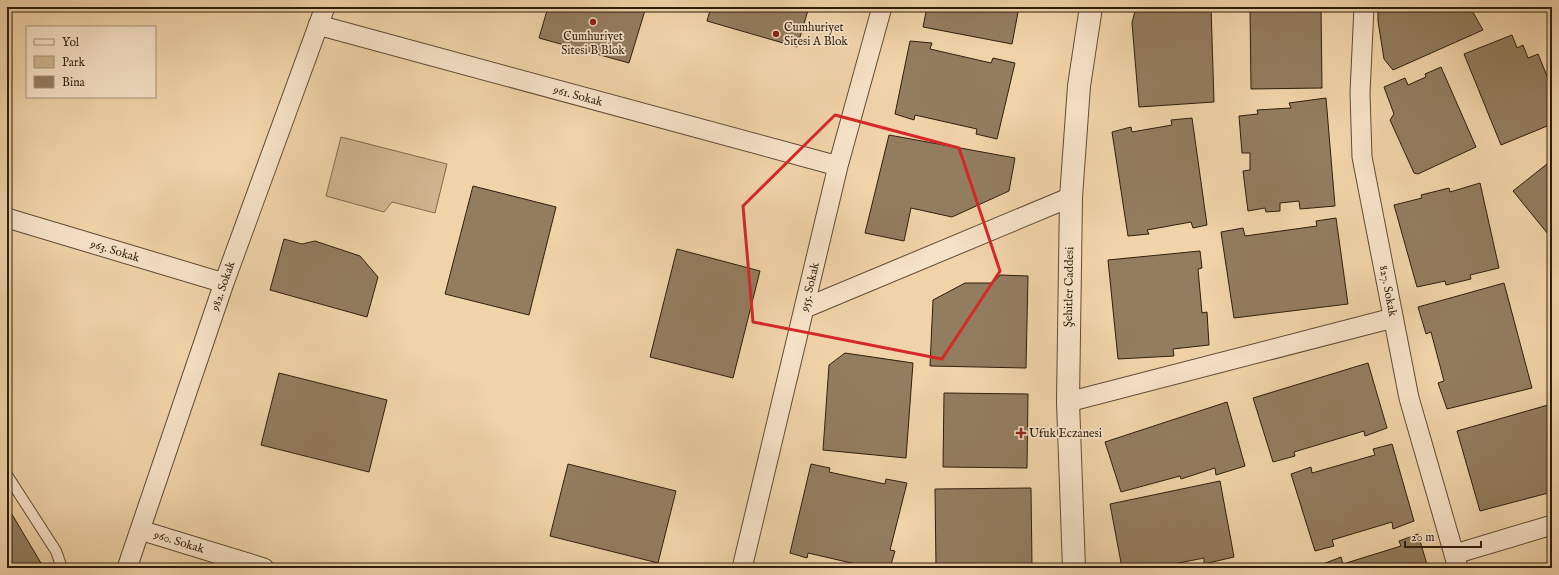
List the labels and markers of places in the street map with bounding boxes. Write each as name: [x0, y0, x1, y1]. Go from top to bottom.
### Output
marker: Cumhuriyet Sitesi B Blok: [588, 17, 598, 27]
place label: Cumhuriyet Sitesi A Blok: [784, 20, 848, 49]
place label: Cumhuriyet Sitesi B Blok: [561, 29, 625, 58]
marker: Cumhuriyet Sitesi A Blok: [771, 29, 781, 39]
place label: Ufuk Eczanesi: [1029, 426, 1102, 441]
marker: Ufuk Eczanesi: [1016, 428, 1026, 438]

